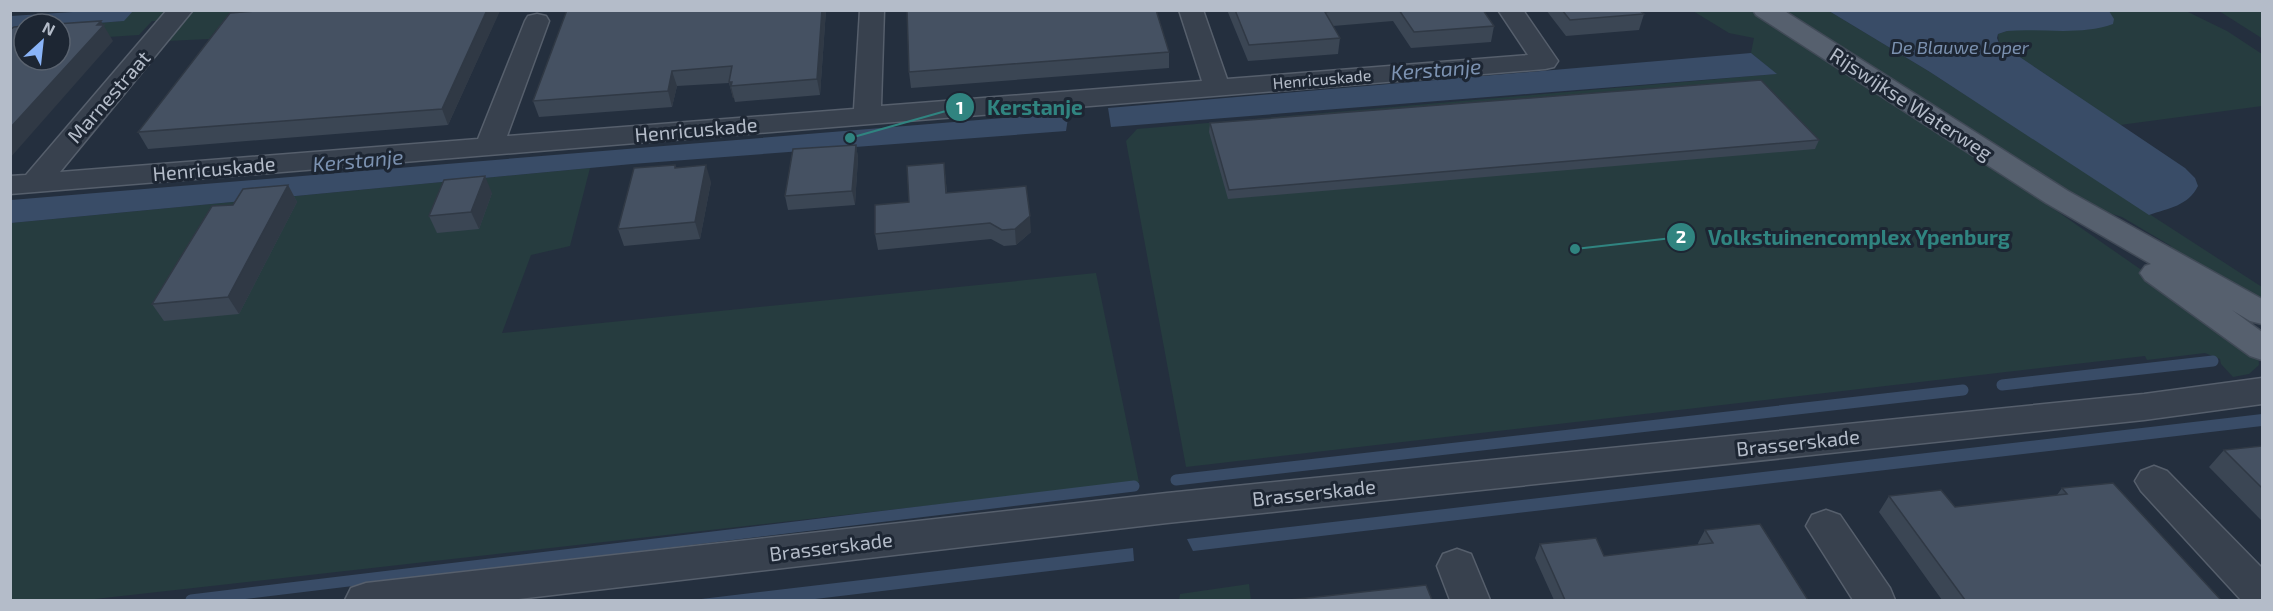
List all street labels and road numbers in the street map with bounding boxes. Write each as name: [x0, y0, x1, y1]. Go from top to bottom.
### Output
street label: Rijswijkse Waterweg: [1826, 42, 1997, 165]
street label: Marnestraat: [62, 45, 155, 147]
street label: Henricuskade: [1272, 65, 1372, 92]
street label: Henricuskade: [633, 112, 758, 146]
street label: Henricuskade: [151, 151, 276, 185]
street label: Brasserskade: [1735, 424, 1861, 460]
street label: Brasserskade: [1251, 474, 1377, 510]
street label: Brasserskade: [768, 527, 894, 565]

